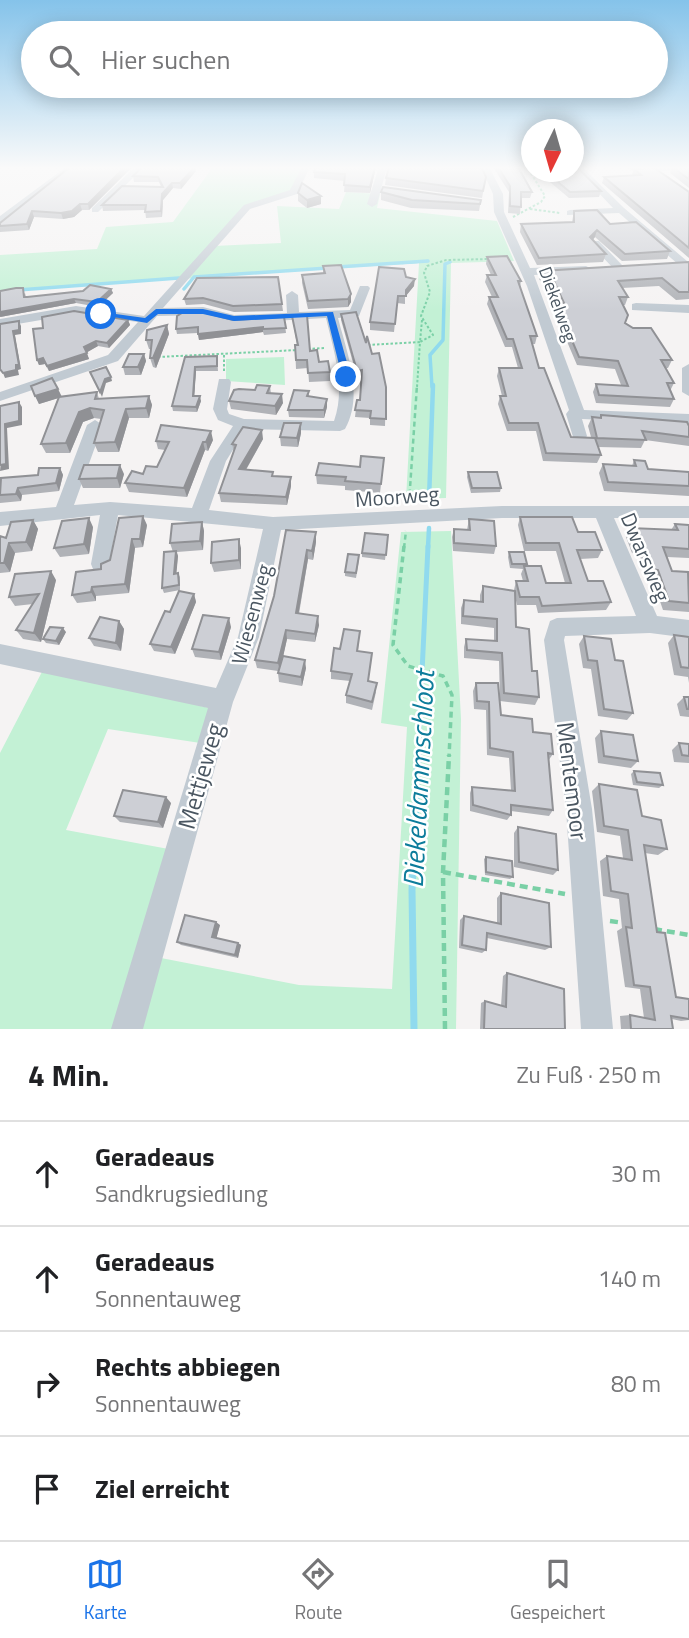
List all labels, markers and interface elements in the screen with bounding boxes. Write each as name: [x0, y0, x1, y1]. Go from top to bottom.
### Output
search box: [21, 21, 668, 98]
text: Hier suchen: [101, 40, 230, 79]
icon: search: [45, 41, 83, 79]
north arrow: [521, 119, 584, 182]
street label: Diekelweg: [532, 263, 584, 345]
route start: [85, 298, 116, 329]
route end: [330, 361, 361, 392]
street label: Moorweg: [354, 477, 440, 515]
street label: Dwarsweg: [613, 507, 679, 607]
street label: Wiesenweg: [222, 560, 280, 668]
water label: Diekeldammschloot: [391, 666, 445, 889]
street label: Mettjeweg: [168, 719, 232, 833]
street label: Mentemoor: [548, 720, 598, 842]
text: 4 Min.: [28, 1052, 109, 1098]
text: Zu Fuß · 250 m: [517, 1057, 661, 1092]
text: Geradeaus: [95, 1137, 215, 1176]
icon: ahead: [28, 1155, 66, 1193]
text: 30 m: [611, 1156, 661, 1191]
text: Sandkrugsiedlung: [95, 1176, 268, 1211]
text: Geradeaus: [95, 1242, 215, 1281]
icon: ahead: [28, 1260, 66, 1298]
text: 140 m: [598, 1261, 661, 1296]
text: Sonnentauweg: [95, 1281, 241, 1316]
text: Rechts abbiegen: [95, 1347, 281, 1386]
icon: right: [28, 1365, 66, 1403]
text: 80 m: [611, 1366, 661, 1401]
text: Sonnentauweg: [95, 1386, 241, 1421]
text: Ziel erreicht: [95, 1469, 230, 1508]
icon: arrive: [28, 1470, 66, 1508]
tab: Karte: [84, 1555, 127, 1626]
tab: Route: [294, 1555, 342, 1626]
tab: Gespeichert: [510, 1555, 605, 1626]

